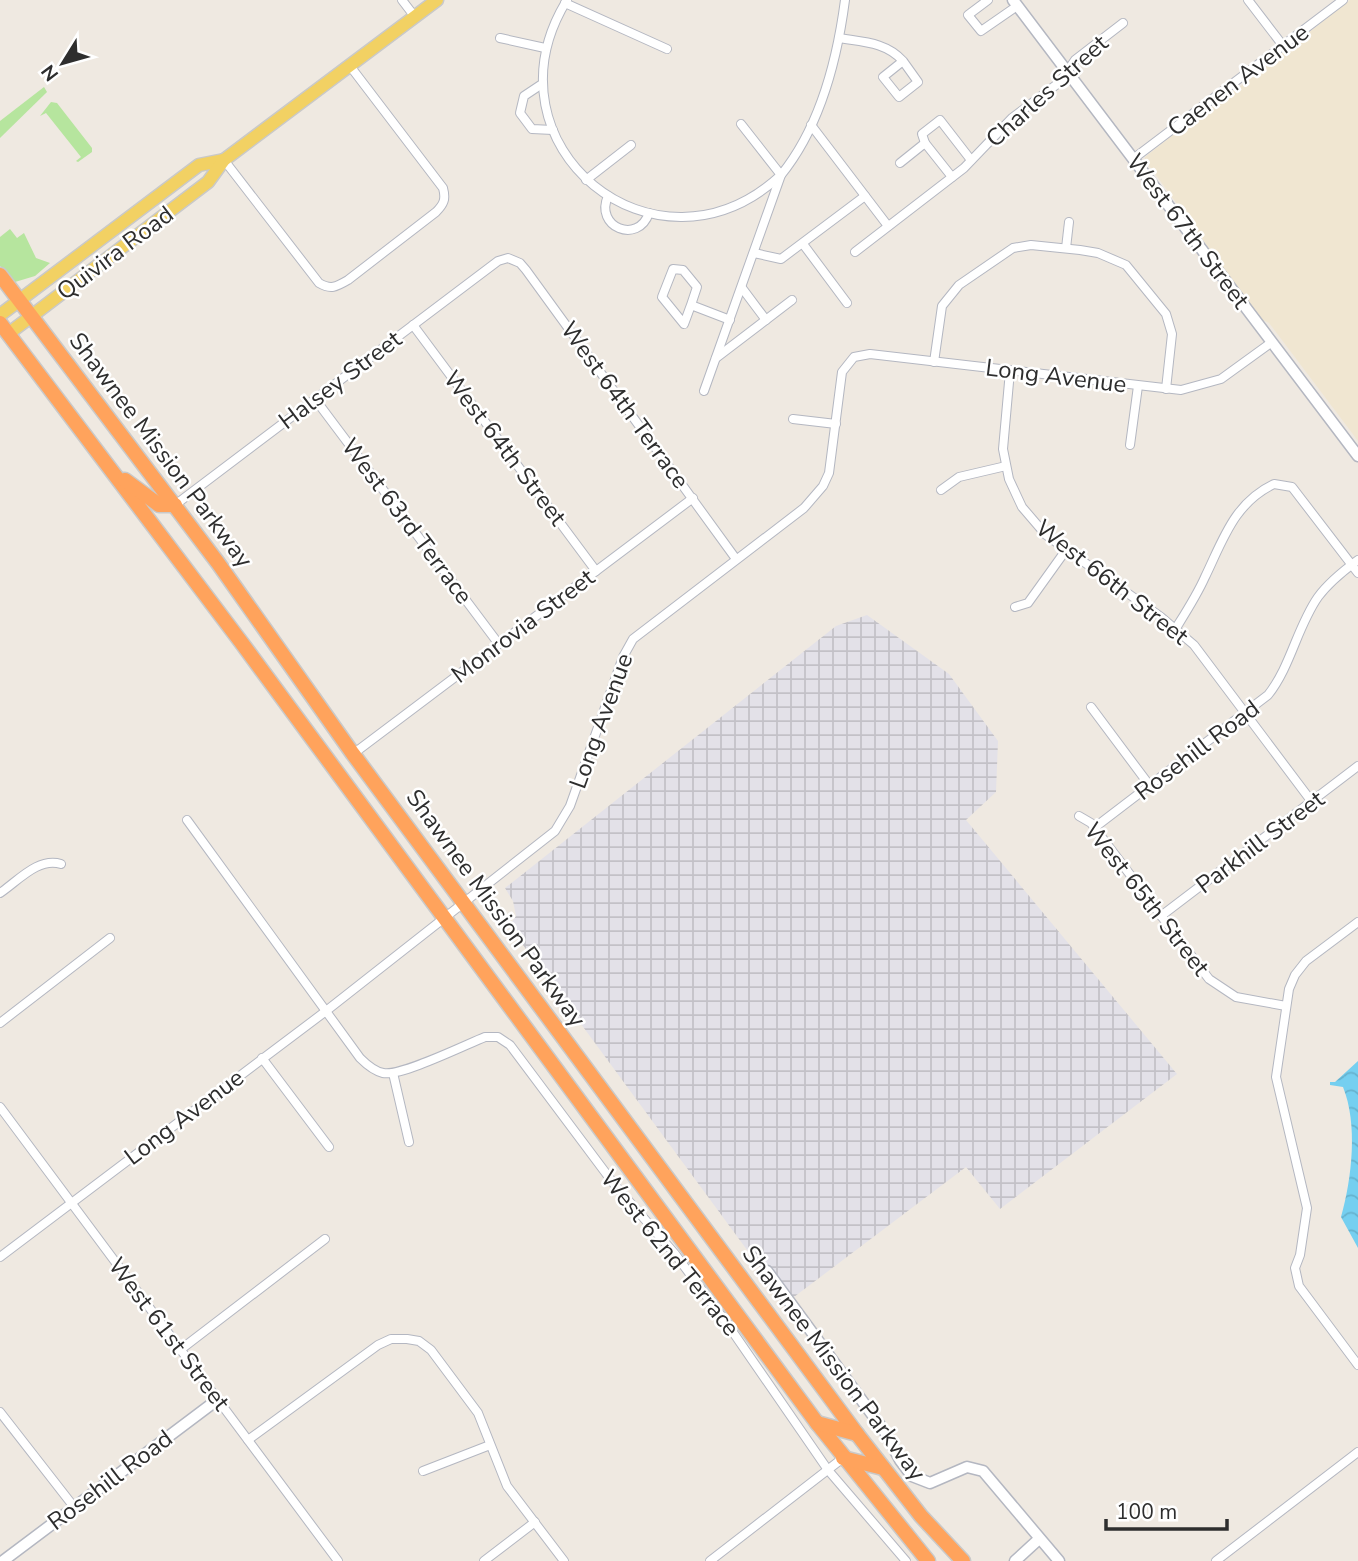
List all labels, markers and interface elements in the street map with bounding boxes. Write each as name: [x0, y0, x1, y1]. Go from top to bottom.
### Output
street label: Caenen Avenue: [1161, 16, 1315, 144]
street label: Charles Street: [979, 27, 1115, 154]
north arrow: [28, 28, 98, 98]
text: N: [36, 59, 65, 86]
street label: West 67th Street: [1119, 147, 1257, 315]
street label: Quivira Road: [50, 199, 180, 307]
street label: West 64th Terrace: [553, 315, 697, 495]
street label: Halsey Street: [272, 323, 408, 437]
street label: Shawnee Mission Parkway: [62, 326, 260, 575]
street label: Long Avenue: [984, 351, 1128, 401]
street label: West 64th Street: [436, 364, 574, 532]
street label: West 63rd Terrace: [334, 432, 480, 610]
street label: West 66th Street: [1029, 512, 1196, 652]
street label: Monrovia Street: [445, 561, 602, 690]
street label: Long Avenue: [562, 649, 640, 793]
street label: Rosehill Road: [1128, 692, 1266, 808]
street label: Shawnee Mission Parkway: [399, 783, 594, 1034]
street label: Parkhill Street: [1189, 783, 1331, 901]
street label: West 65th Street: [1077, 816, 1217, 983]
street label: Long Avenue: [118, 1062, 250, 1172]
street label: West 62nd Terrace: [593, 1163, 747, 1343]
street label: Shawnee Mission Parkway: [735, 1239, 933, 1488]
street label: West 61st Street: [101, 1251, 238, 1418]
street label: Rosehill Road: [41, 1422, 179, 1538]
scale bar: [1106, 1488, 1227, 1532]
text: 100 m: [1116, 1498, 1177, 1526]

